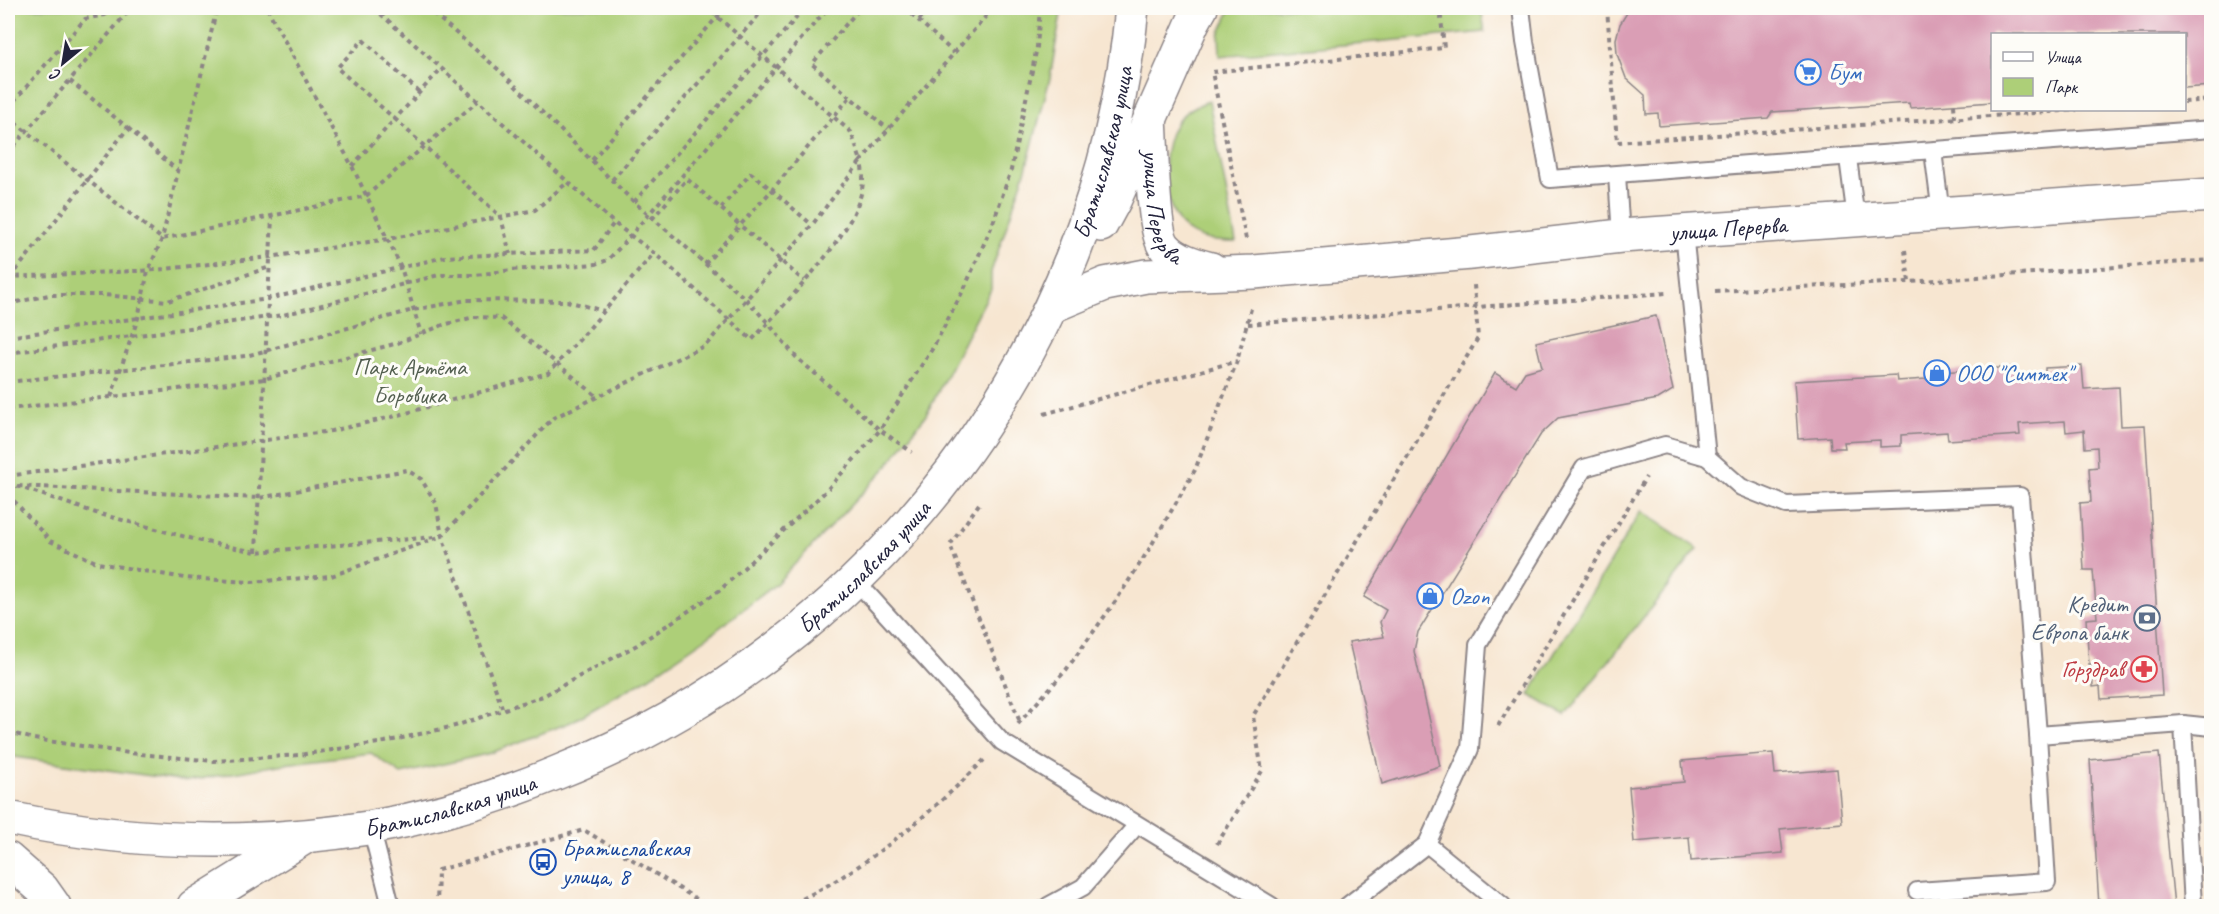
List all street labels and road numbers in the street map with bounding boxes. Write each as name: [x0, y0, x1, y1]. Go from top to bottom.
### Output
street label: Братиславская улица: [1066, 63, 1140, 242]
street label: улица Перерва: [1136, 148, 1189, 272]
street label: улица Перерва: [1667, 209, 1790, 248]
street label: Братиславская улица: [791, 493, 938, 640]
street label: Братиславская улица: [362, 767, 541, 843]

